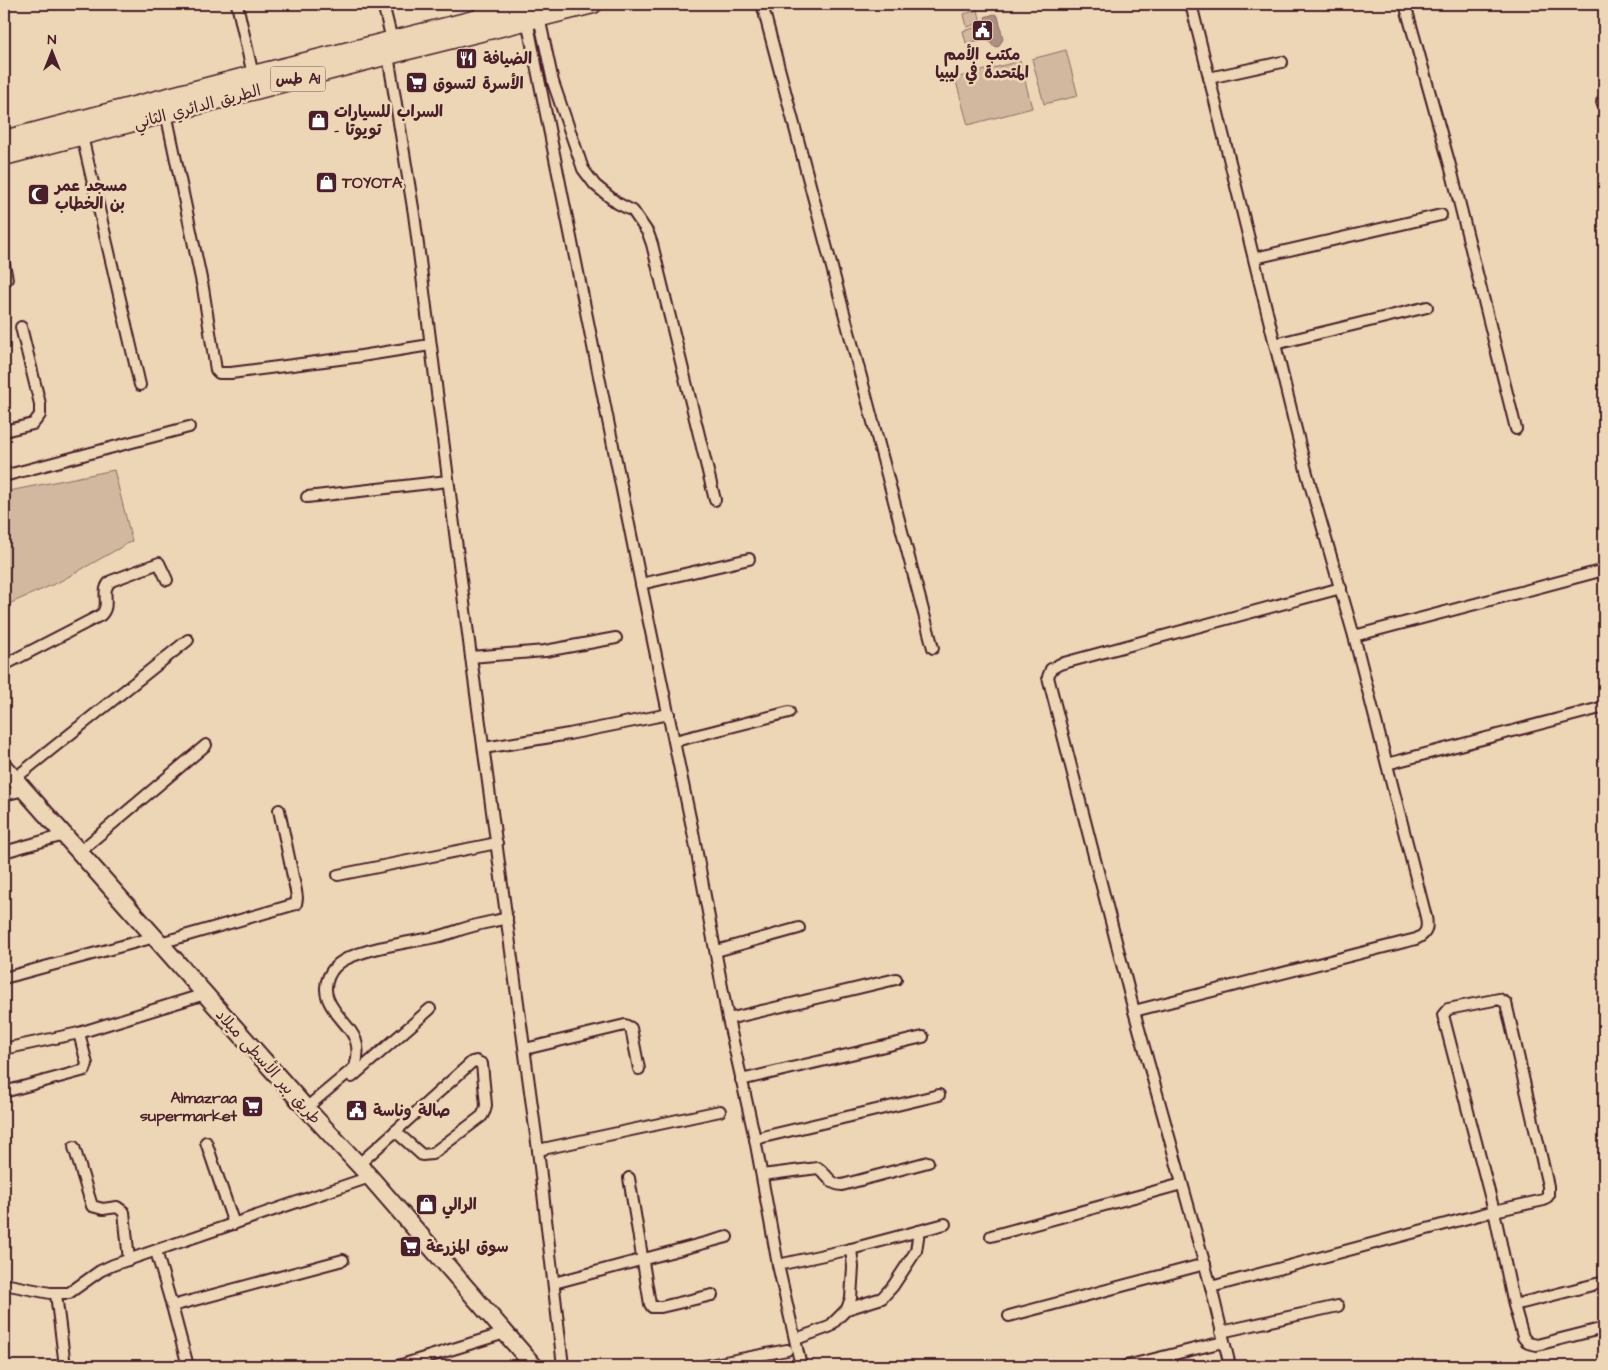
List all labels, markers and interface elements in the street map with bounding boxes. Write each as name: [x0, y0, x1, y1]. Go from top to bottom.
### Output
public building icon: مكتب الأمم المتحدة في ليبيا: [970, 18, 994, 42]
north arrow: [28, 28, 78, 78]
text: N: [48, 30, 57, 50]
place label: مكتب الأمم المتحدة في ليبيا: [935, 43, 1029, 85]
restaurant icon: الضيافة: [455, 46, 479, 70]
place label: الضيافة: [483, 48, 532, 70]
road number: طس A1: [270, 66, 326, 92]
supermarket icon: الأسرة لتسوق: [405, 71, 429, 95]
place label: الأسرة لتسوق: [433, 72, 524, 95]
street label: الطريق الدائري الثاني: [131, 79, 264, 137]
place label: السراب للسيارات - تويوتا: [334, 101, 443, 141]
shop icon: السراب للسيارات - تويوتا: [306, 108, 330, 132]
shop icon: TOYOTA: [314, 170, 338, 194]
place label: TOYOTA: [341, 172, 403, 194]
place label: مسجد عمر بن الخطاب: [53, 175, 127, 215]
mosque icon: مسجد عمر بن الخطاب: [27, 182, 51, 206]
street label: طريق بير الأسطى ميلاد: [210, 1004, 326, 1129]
place label: Almazraa supermarket: [140, 1087, 238, 1127]
supermarket icon: Almazraa supermarket: [241, 1094, 265, 1118]
public building icon: صالة وناسة: [345, 1098, 369, 1122]
place label: صالة وناسة: [373, 1100, 451, 1122]
shop icon: الرالي: [414, 1192, 438, 1216]
place label: الرالي: [442, 1194, 477, 1219]
supermarket icon: سوق المزرعة: [398, 1234, 422, 1258]
place label: سوق المزرعة: [426, 1236, 509, 1258]

